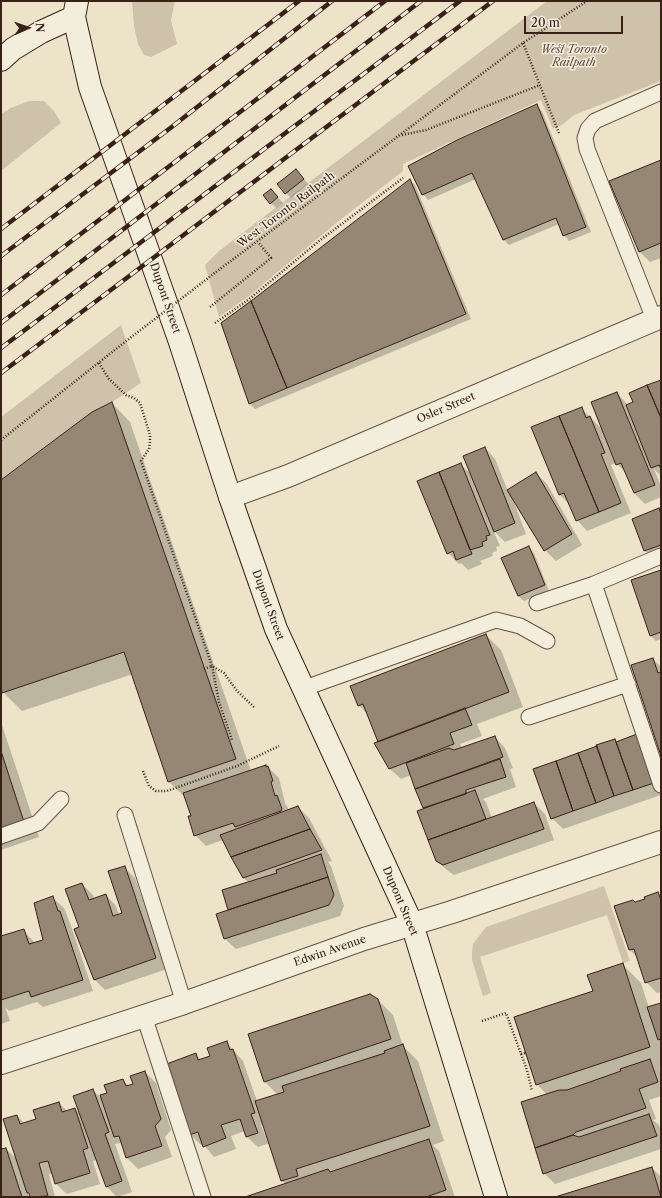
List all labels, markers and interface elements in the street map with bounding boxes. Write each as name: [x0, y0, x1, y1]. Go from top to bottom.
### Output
north arrow: [8, 8, 48, 48]
scale bar: [526, 8, 625, 34]
text: 20 m: [531, 15, 560, 30]
text: N: [33, 23, 47, 33]
park label: West Toronto Railpath: [541, 43, 607, 69]
street label: West Toronto Railpath: [235, 169, 337, 251]
street label: Dupont Street: [147, 261, 183, 335]
street label: Osler Street: [415, 390, 477, 426]
street label: Dupont Street: [249, 568, 287, 642]
street label: Dupont Street: [379, 864, 421, 938]
street label: Edwin Avenue: [292, 932, 368, 970]

